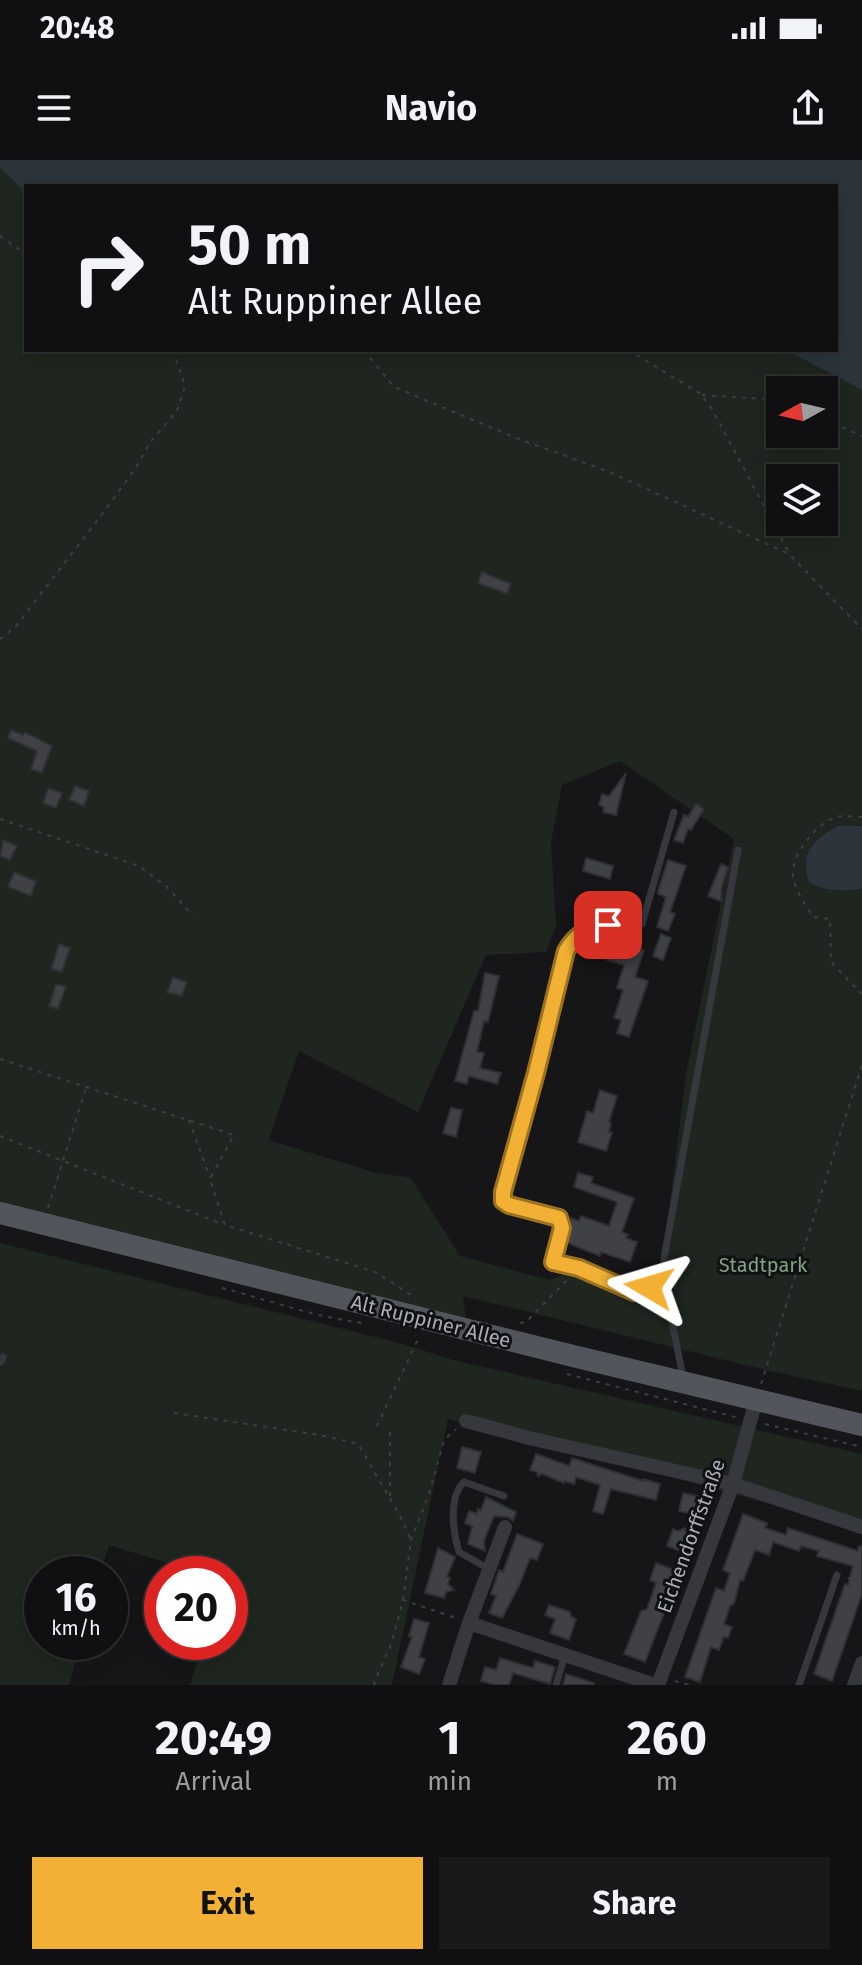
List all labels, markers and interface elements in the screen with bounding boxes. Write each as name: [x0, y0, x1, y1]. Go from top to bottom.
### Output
text: 20:48: [40, 10, 115, 46]
icon: menu: [32, 86, 76, 130]
text: Navio: [385, 86, 477, 130]
icon: share: [786, 86, 830, 130]
text: 50 m: [188, 212, 311, 279]
icon: right: [56, 216, 160, 320]
text: Alt Ruppiner Allee: [188, 280, 482, 324]
north arrow: [766, 376, 838, 448]
map controls: [766, 376, 838, 536]
button: layers: [766, 464, 838, 536]
pin: [574, 891, 642, 959]
icon: arrive: [586, 903, 630, 947]
position arrow: [607, 1245, 691, 1329]
park label: Stadtpark: [719, 1253, 808, 1277]
street label: Alt Ruppiner Allee: [349, 1290, 513, 1352]
street label: Eichendorffstraße: [652, 1456, 730, 1616]
speed limit sign: 20: [144, 1556, 248, 1660]
text: 16: [55, 1574, 97, 1622]
text: km/h: [51, 1616, 101, 1640]
text: 20:49: [155, 1709, 272, 1767]
text: 1: [438, 1709, 461, 1767]
text: 260: [627, 1709, 707, 1767]
text: Arrival: [176, 1766, 252, 1797]
text: min: [427, 1766, 472, 1797]
text: m: [656, 1766, 678, 1797]
button: Exit: [32, 1857, 423, 1949]
button: Share: [439, 1857, 830, 1949]

